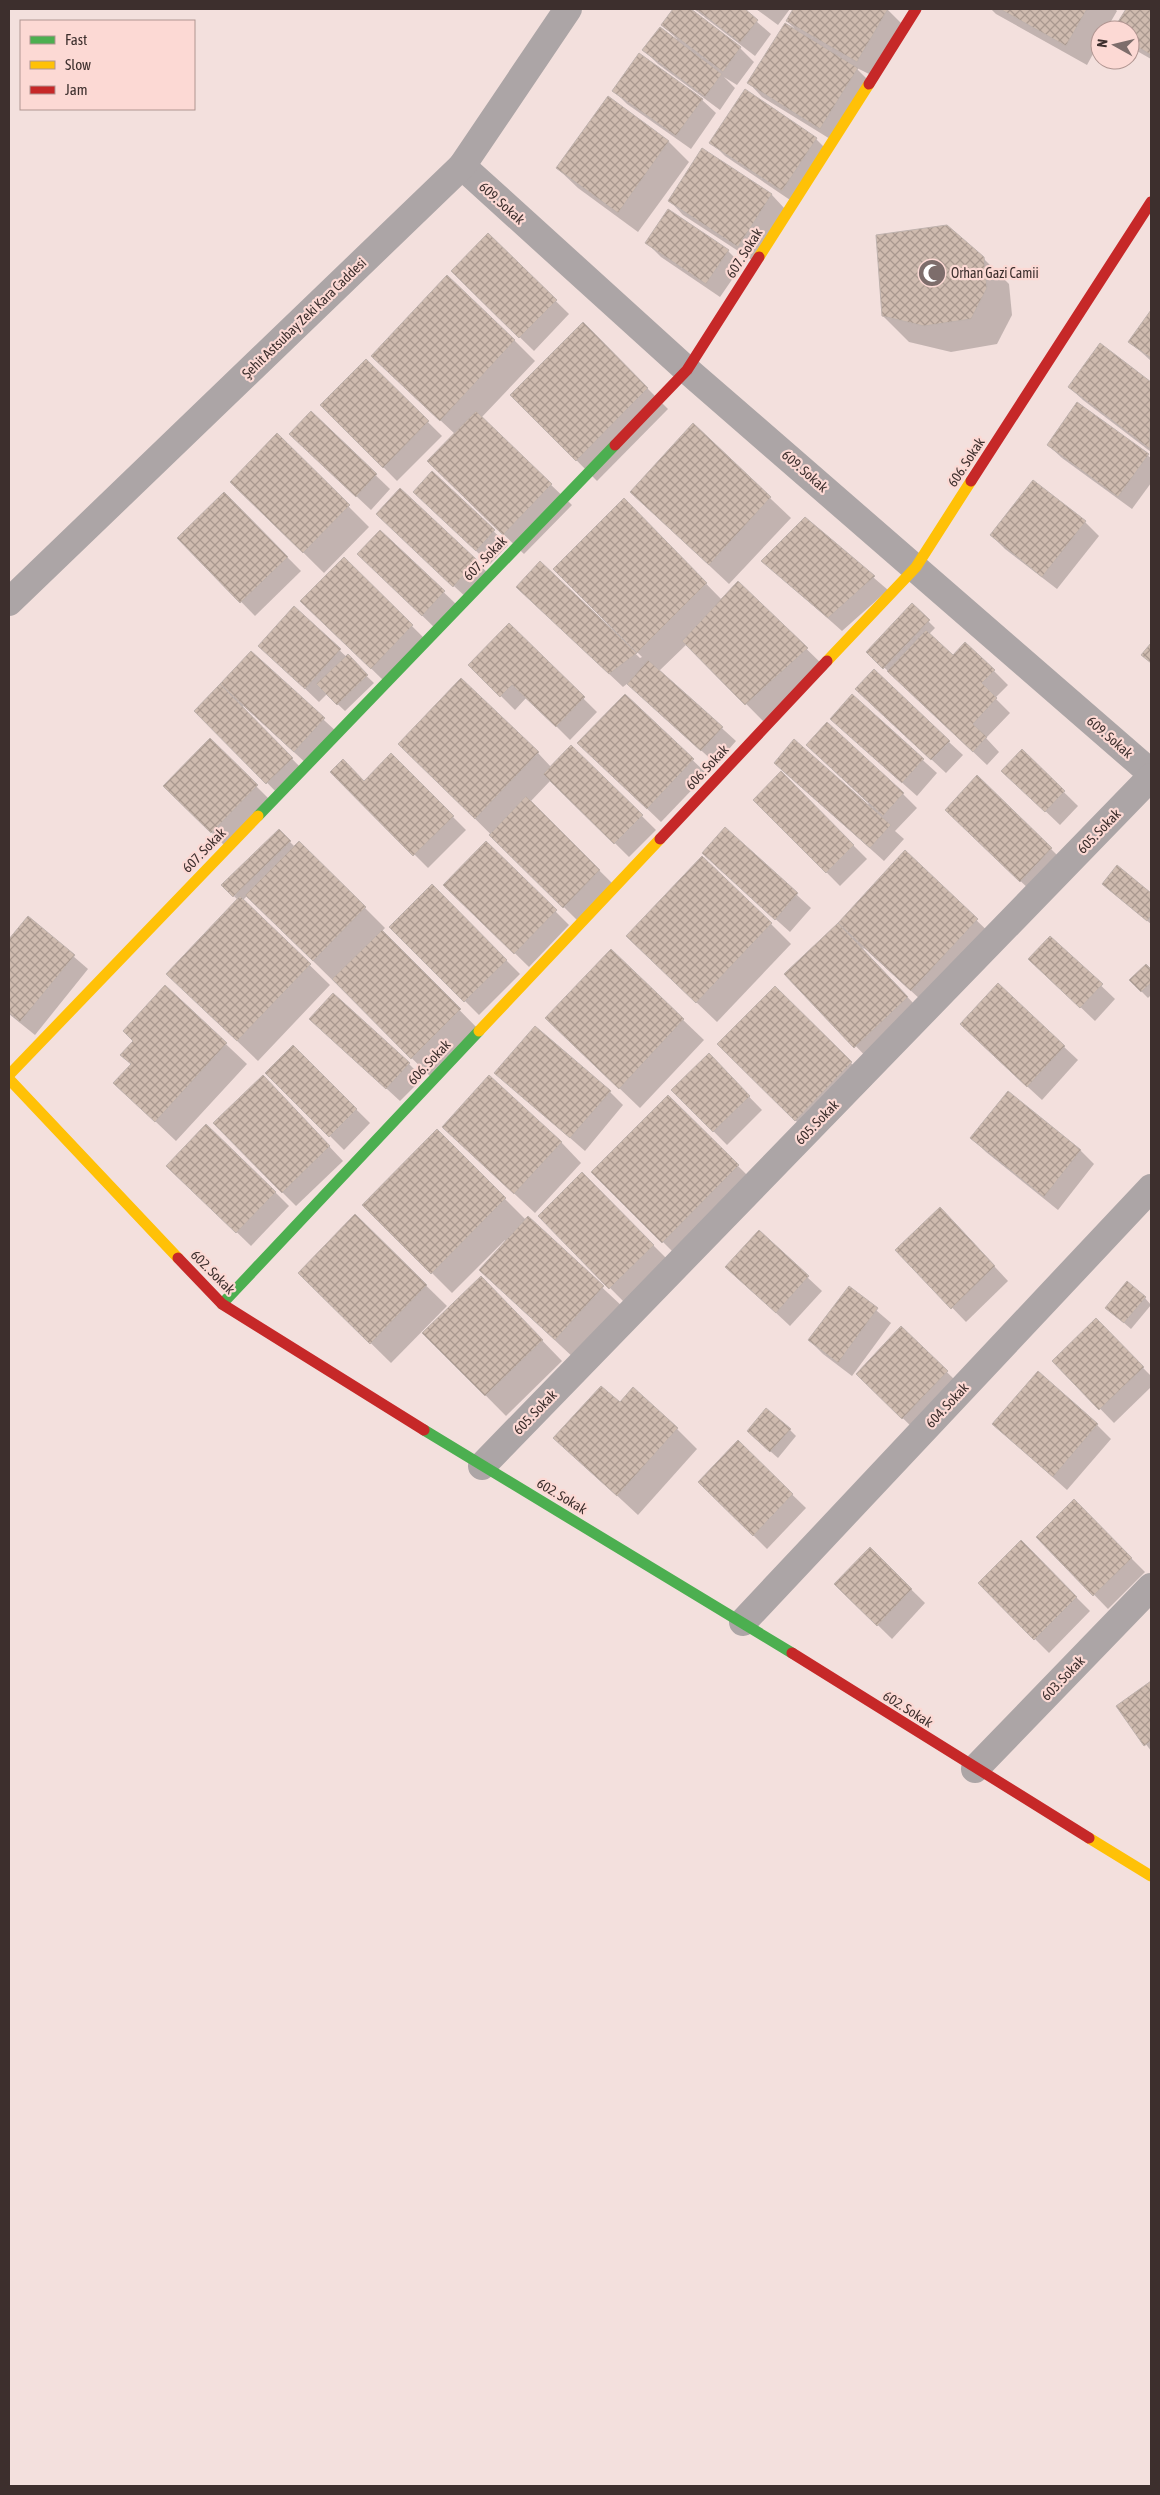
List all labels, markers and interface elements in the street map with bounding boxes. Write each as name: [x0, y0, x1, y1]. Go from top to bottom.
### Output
legend: [20, 20, 195, 110]
north arrow: [1090, 20, 1140, 70]
text: Fast: [65, 31, 87, 48]
text: N: [1094, 38, 1111, 48]
text: Slow: [65, 56, 91, 73]
text: Jam: [65, 81, 88, 98]
street label: 609. Sokak: [476, 179, 528, 227]
street label: 607. Sokak: [723, 225, 765, 281]
street label: Şehit Astsubay Zeki Kara Caddesi: [239, 255, 369, 381]
mosque icon: Orhan Gazi Camii: [917, 258, 947, 288]
place label: Orhan Gazi Camii: [951, 265, 1039, 281]
street label: 606. Sokak: [944, 434, 988, 490]
street label: 609. Sokak: [779, 447, 831, 495]
street label: 607. Sokak: [460, 532, 510, 584]
street label: 609. Sokak: [1084, 713, 1136, 761]
street label: 606. Sokak: [682, 741, 732, 793]
street label: 605. Sokak: [1074, 805, 1124, 857]
street label: 607. Sokak: [179, 824, 229, 876]
street label: 606. Sokak: [404, 1036, 454, 1088]
street label: 605. Sokak: [792, 1096, 842, 1148]
street label: 602. Sokak: [188, 1247, 238, 1297]
street label: 604. Sokak: [922, 1379, 972, 1431]
street label: 605. Sokak: [510, 1386, 560, 1438]
street label: 602. Sokak: [534, 1475, 590, 1517]
street label: 603. Sokak: [1038, 1652, 1088, 1704]
street label: 602. Sokak: [880, 1688, 936, 1730]

